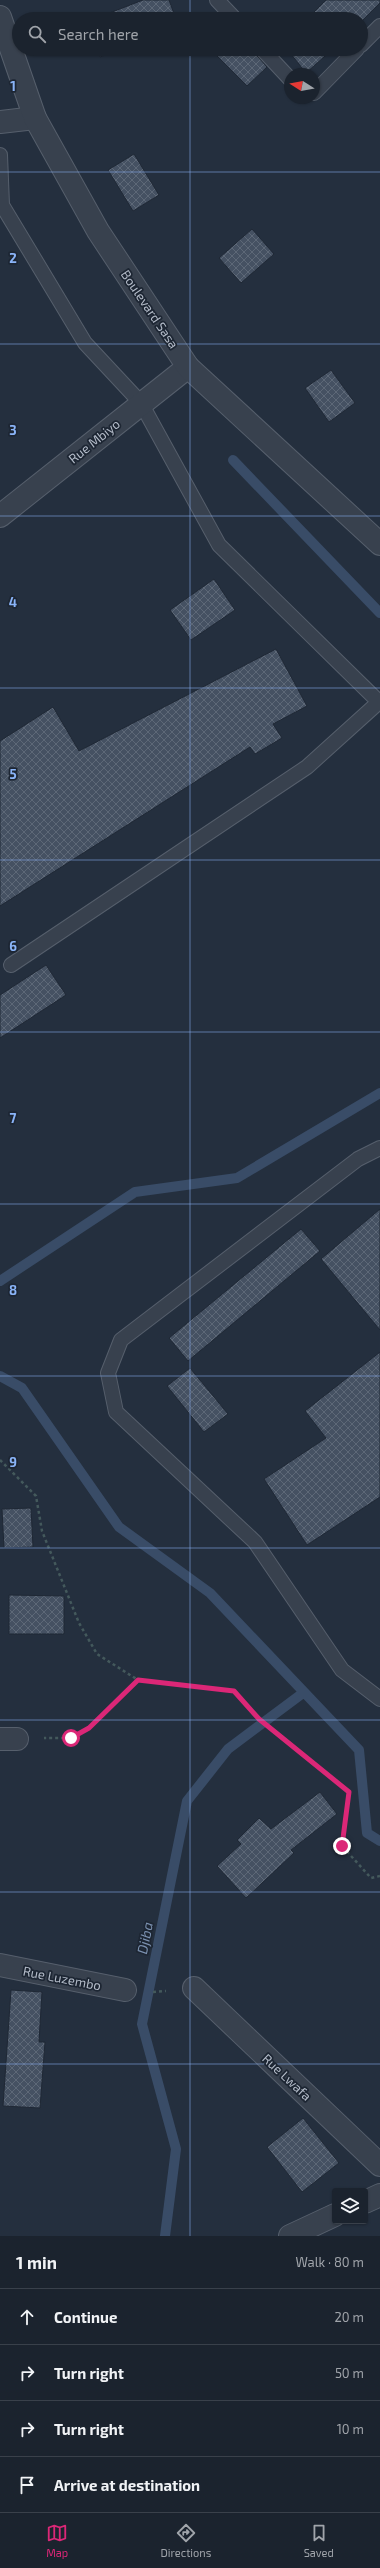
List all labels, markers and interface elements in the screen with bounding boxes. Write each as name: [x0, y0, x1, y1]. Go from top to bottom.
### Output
search box: [12, 12, 368, 56]
icon: search: [26, 23, 48, 45]
text: Search here: [58, 25, 139, 43]
north arrow: [284, 68, 320, 104]
text: 1: [10, 78, 16, 94]
text: 2: [9, 250, 17, 266]
street label: Boulevard Sasa: [118, 267, 182, 351]
street label: Rue Mbiyo: [65, 415, 123, 467]
text: 3: [9, 422, 17, 438]
text: 4: [9, 594, 17, 610]
text: 5: [9, 766, 17, 782]
text: 6: [9, 938, 17, 954]
text: 7: [10, 1110, 17, 1126]
text: 8: [9, 1282, 17, 1298]
text: 9: [9, 1454, 17, 1470]
route start: [62, 1729, 80, 1747]
route end: [333, 1837, 351, 1855]
water label: Djiba: [133, 1920, 156, 1955]
street label: Rue Luzembo: [22, 1963, 102, 1993]
street label: Rue Lwafa: [259, 2050, 315, 2104]
map controls: [332, 2188, 368, 2224]
button: layers: [332, 2188, 368, 2224]
text: 1 min: [16, 2252, 57, 2272]
text: Walk · 80 m: [295, 2254, 364, 2270]
icon: ahead: [16, 2306, 38, 2328]
text: Continue: [54, 2308, 117, 2326]
text: 20 m: [335, 2309, 364, 2325]
icon: right: [16, 2362, 38, 2384]
text: Turn right: [54, 2364, 124, 2382]
text: 50 m: [335, 2365, 364, 2381]
icon: right: [16, 2418, 38, 2440]
text: Turn right: [54, 2420, 124, 2438]
text: 10 m: [337, 2421, 364, 2437]
icon: arrive: [16, 2474, 38, 2496]
text: Arrive at destination: [54, 2476, 200, 2494]
tab: Map: [46, 2522, 68, 2559]
tab: Directions: [161, 2522, 211, 2559]
tab: Saved: [304, 2522, 334, 2559]

